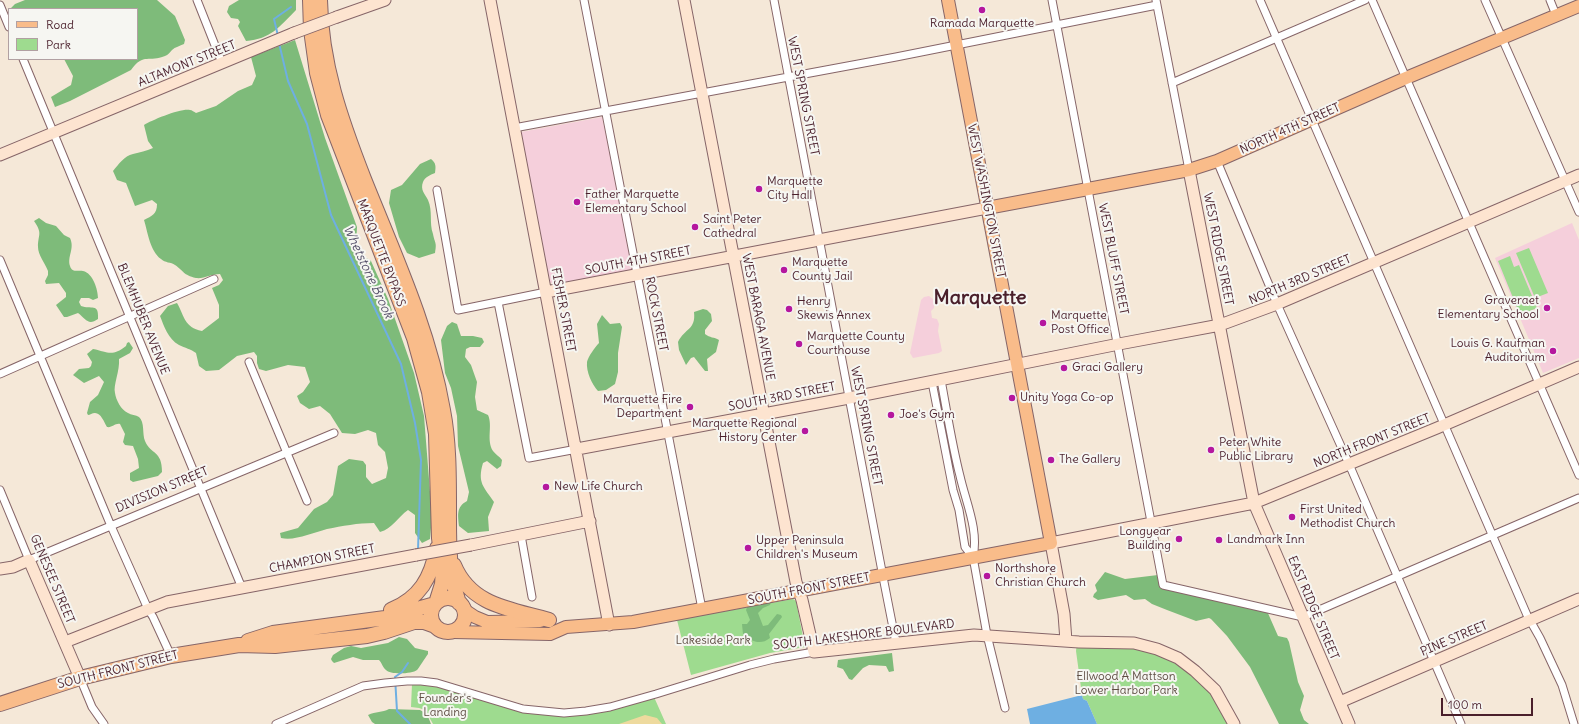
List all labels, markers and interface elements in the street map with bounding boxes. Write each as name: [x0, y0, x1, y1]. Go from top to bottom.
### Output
marker: Ramada Marquette: [977, 5, 987, 15]
legend: [8, 8, 138, 60]
text: Road: [46, 17, 74, 32]
place label: Ramada Marquette: [930, 17, 1034, 31]
street label: WEST SPRING STREET: [784, 35, 822, 157]
text: Park: [46, 37, 71, 52]
street label: ALTAMONT STREET: [136, 38, 238, 90]
street label: NORTH 4TH STREET: [1238, 100, 1342, 158]
street label: WEST WASHINGTON STREET: [964, 123, 1008, 279]
place label: Marquette City Hall: [767, 175, 823, 203]
marker: Marquette City Hall: [754, 184, 764, 194]
place label: Father Marquette Elementary School: [585, 188, 686, 216]
street label: WEST RIDGE STREET: [1200, 191, 1236, 307]
street label: MARQUETTE BYPASS: [354, 197, 408, 309]
marker: Father Marquette Elementary School: [572, 197, 582, 207]
street label: WEST BLUFF STREET: [1095, 202, 1131, 316]
place label: Saint Peter Cathedral: [703, 213, 761, 241]
marker: Saint Peter Cathedral: [690, 222, 700, 232]
water label: Whetstone Brook: [340, 223, 396, 321]
street label: SOUTH 4TH STREET: [584, 244, 692, 278]
street label: WEST BARAGA AVENUE: [739, 252, 777, 382]
street label: NORTH 3RD STREET: [1247, 252, 1353, 308]
place label: Marquette County Jail: [792, 256, 852, 284]
street label: BLEMHUBER AVENUE: [114, 261, 172, 377]
marker: Marquette County Jail: [779, 265, 789, 275]
street label: FISHER STREET: [548, 267, 578, 353]
street label: ROCK STREET: [642, 275, 670, 353]
district label: Marquette: [934, 286, 1026, 310]
place label: Graveraet Elementary School: [1438, 294, 1539, 322]
place label: Henry Skewis Annex: [797, 295, 871, 323]
marker: Graveraet Elementary School: [1542, 303, 1552, 313]
marker: Henry Skewis Annex: [784, 304, 794, 314]
place label: Marquette Post Office: [1051, 309, 1109, 337]
marker: Marquette Post Office: [1038, 318, 1048, 328]
place label: Marquette County Courthouse: [807, 330, 905, 358]
place label: Louis G. Kaufman Auditorium: [1450, 337, 1545, 365]
marker: Marquette County Courthouse: [794, 339, 804, 349]
marker: Louis G. Kaufman Auditorium: [1548, 346, 1558, 356]
place label: Graci Gallery: [1072, 361, 1143, 375]
marker: Graci Gallery: [1059, 363, 1069, 373]
street label: WEST SPRING STREET: [847, 365, 885, 487]
street label: SOUTH 3RD STREET: [727, 380, 837, 414]
place label: Unity Yoga Co-op: [1020, 391, 1114, 405]
place label: Marquette Fire Department: [603, 393, 682, 421]
marker: Unity Yoga Co-op: [1007, 393, 1017, 403]
marker: Marquette Fire Department: [685, 402, 695, 412]
place label: Joe's Gym: [899, 408, 955, 422]
marker: Joe's Gym: [886, 410, 896, 420]
street label: NORTH FRONT STREET: [1312, 411, 1432, 471]
place label: Marquette Regional History Center: [692, 417, 797, 445]
marker: Marquette Regional History Center: [800, 426, 810, 436]
place label: Peter White Public Library: [1219, 436, 1293, 464]
marker: Peter White Public Library: [1206, 445, 1216, 455]
place label: The Gallery: [1059, 453, 1121, 467]
marker: The Gallery: [1046, 455, 1056, 465]
street label: DIVISION STREET: [114, 464, 210, 516]
place label: New Life Church: [554, 480, 643, 494]
marker: New Life Church: [541, 482, 551, 492]
place label: First United Methodist Church: [1300, 503, 1396, 531]
marker: First United Methodist Church: [1287, 512, 1297, 522]
place label: Longyear Building: [1119, 525, 1171, 553]
street label: GENESEE STREET: [27, 532, 77, 626]
place label: Landmark Inn: [1227, 533, 1305, 547]
place label: Upper Peninsula Children's Museum: [756, 534, 858, 562]
marker: Longyear Building: [1174, 534, 1184, 544]
marker: Landmark Inn: [1214, 535, 1224, 545]
street label: CHAMPION STREET: [268, 542, 376, 576]
marker: Upper Peninsula Children's Museum: [743, 543, 753, 553]
street label: EAST RIDGE STREET: [1285, 554, 1341, 662]
place label: Northshore Christian Church: [995, 562, 1086, 590]
street label: SOUTH FRONT STREET: [747, 570, 871, 608]
marker: Northshore Christian Church: [982, 571, 992, 581]
street label: SOUTH LAKESHORE BOULEVARD: [773, 617, 955, 653]
street label: PINE STREET: [1418, 618, 1490, 660]
park label: Lakeside Park: [675, 634, 751, 648]
street label: SOUTH FRONT STREET: [56, 648, 180, 692]
park label: Ellwood A Mattson Lower Harbor Park: [1074, 670, 1178, 698]
scale bar: [1443, 690, 1535, 716]
park label: Founder's Landing: [418, 692, 472, 720]
text: 100 m: [1448, 697, 1482, 712]

